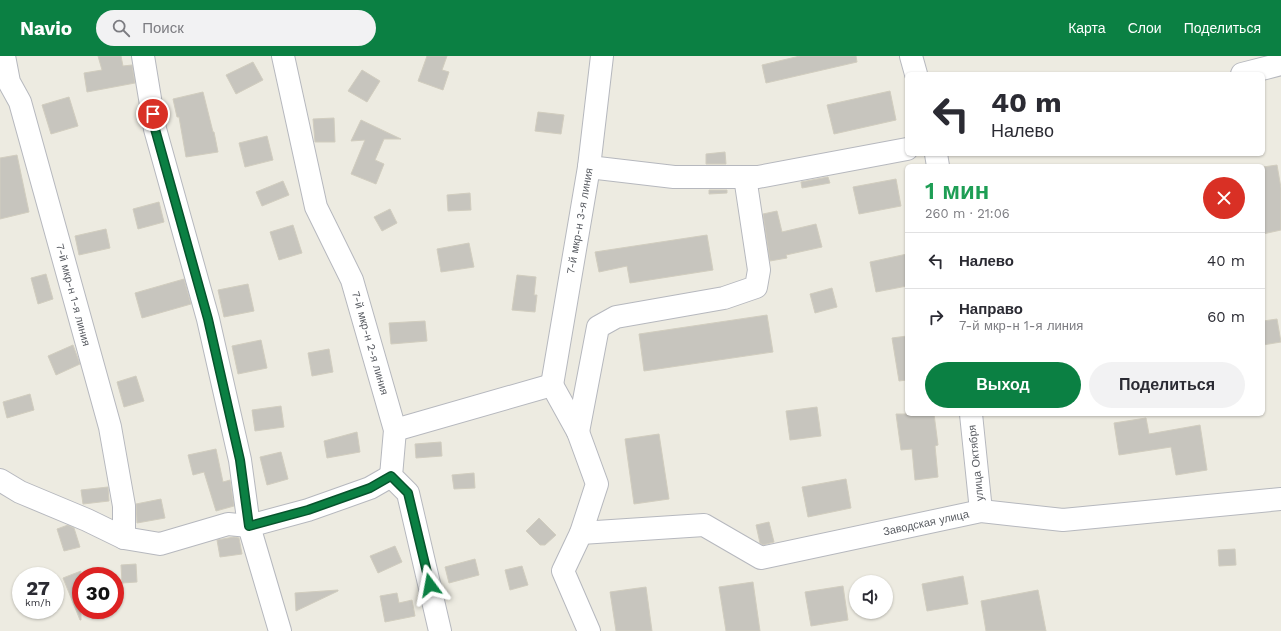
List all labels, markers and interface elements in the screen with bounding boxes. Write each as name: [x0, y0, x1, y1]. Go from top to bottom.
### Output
search box: [96, 10, 376, 46]
text: Navio: [20, 17, 72, 40]
icon: search: [110, 17, 132, 39]
text: Поиск: [142, 19, 184, 37]
text: Карта: [1068, 20, 1106, 36]
text: Слои: [1128, 20, 1162, 36]
text: Поделиться: [1184, 20, 1261, 36]
text: 40 m: [991, 86, 1061, 119]
icon: left: [925, 88, 977, 140]
pin: [136, 97, 170, 131]
icon: arrive: [142, 103, 164, 125]
text: Налево: [991, 120, 1054, 141]
street label: 7-й мкр-н 3-я линия: [564, 167, 596, 275]
text: 1 мин: [925, 177, 989, 205]
button: close: [1203, 177, 1245, 219]
text: 260 m · 21:06: [925, 206, 1010, 221]
street label: 7-й мкр-н 1-я линия: [53, 243, 93, 348]
icon: left: [925, 250, 947, 272]
text: Налево: [959, 252, 1014, 270]
text: 40 m: [1207, 252, 1245, 270]
street label: 7-й мкр-н 2-я линия: [349, 290, 391, 396]
text: Направо: [959, 300, 1023, 318]
icon: right: [925, 306, 947, 328]
text: 60 m: [1207, 308, 1245, 326]
text: 7-й мкр-н 1-я линия: [959, 318, 1083, 333]
button: Выход: [925, 362, 1081, 408]
button: Поделиться: [1089, 362, 1245, 408]
street label: улица Октября: [966, 424, 986, 502]
street label: Заводская улица: [882, 507, 971, 538]
position arrow: [409, 564, 451, 606]
speed limit sign: 30: [72, 567, 124, 619]
map controls: [849, 575, 893, 619]
button: sound: [849, 575, 893, 619]
text: 27: [26, 576, 50, 600]
text: km/h: [25, 597, 51, 608]

